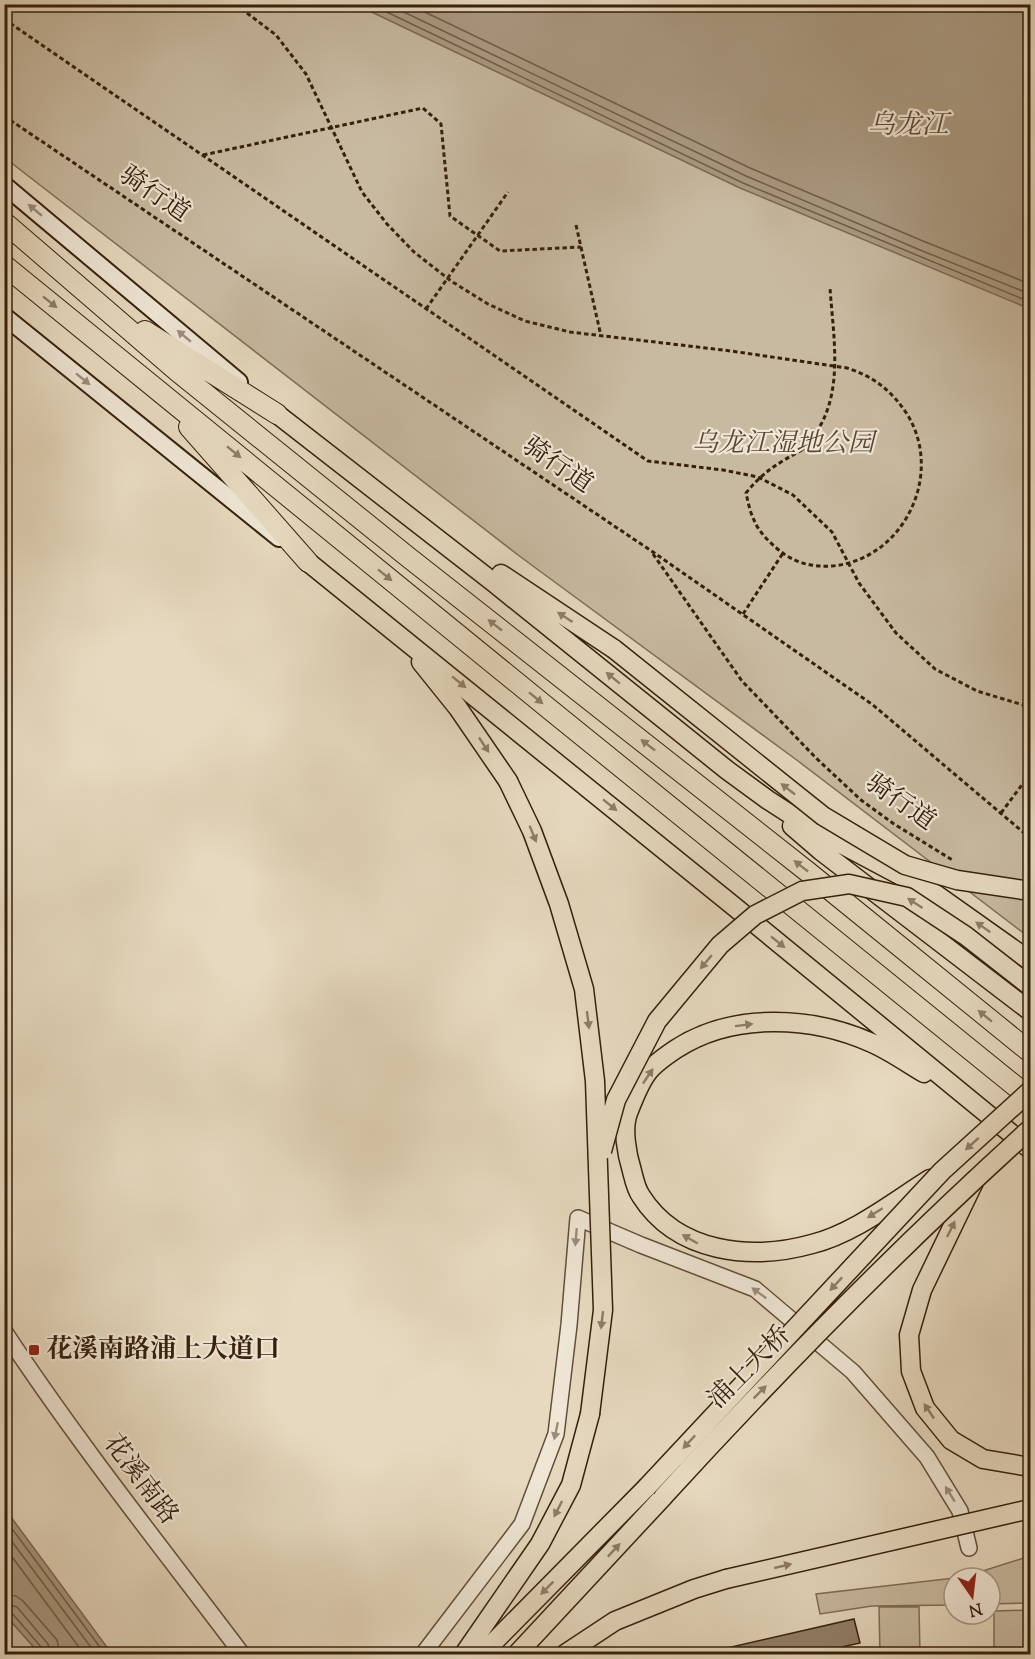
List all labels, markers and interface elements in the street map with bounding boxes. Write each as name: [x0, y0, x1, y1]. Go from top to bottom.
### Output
water label: 乌龙江: [868, 107, 952, 146]
street label: 骑行道: [111, 158, 197, 232]
one-way arrow: [28, 204, 43, 217]
one-way arrow: [42, 295, 57, 308]
one-way arrow: [176, 329, 192, 342]
one-way arrow: [75, 373, 90, 385]
park label: 乌龙江湿地公园: [692, 426, 878, 463]
street label: 骑行道: [514, 429, 600, 503]
one-way arrow: [226, 445, 242, 458]
one-way arrow: [377, 568, 392, 581]
one-way arrow: [557, 612, 574, 623]
one-way arrow: [487, 620, 502, 632]
one-way arrow: [605, 672, 621, 685]
one-way arrow: [451, 676, 466, 688]
one-way arrow: [528, 692, 544, 705]
one-way arrow: [478, 737, 489, 753]
one-way arrow: [640, 739, 656, 752]
street label: 骑行道: [857, 765, 943, 841]
one-way arrow: [780, 782, 796, 795]
one-way arrow: [602, 799, 618, 812]
one-way arrow: [528, 825, 538, 843]
one-way arrow: [793, 860, 809, 873]
one-way arrow: [907, 897, 923, 908]
one-way arrow: [975, 921, 991, 933]
one-way arrow: [770, 935, 785, 947]
one-way arrow: [700, 954, 713, 970]
one-way arrow: [977, 1009, 993, 1022]
one-way arrow: [583, 1011, 592, 1030]
one-way arrow: [735, 1021, 754, 1030]
one-way arrow: [642, 1068, 654, 1084]
one-way arrow: [965, 1137, 980, 1150]
one-way arrow: [867, 1208, 883, 1219]
one-way arrow: [947, 1220, 956, 1237]
one-way arrow: [571, 1228, 581, 1247]
one-way arrow: [681, 1234, 698, 1244]
one-way arrow: [830, 1277, 844, 1291]
one-way arrow: [751, 1287, 767, 1299]
one-way arrow: [597, 1310, 606, 1329]
street label: 浦上大桥: [700, 1318, 800, 1418]
place label: 花溪南路浦上大道口: [46, 1332, 280, 1369]
marker: 花溪南路浦上大道口: [27, 1343, 41, 1357]
one-way arrow: [753, 1385, 767, 1400]
one-way arrow: [923, 1404, 935, 1420]
one-way arrow: [551, 1422, 560, 1441]
street label: 花溪南路: [94, 1427, 186, 1533]
one-way arrow: [683, 1434, 696, 1449]
one-way arrow: [944, 1486, 955, 1502]
one-way arrow: [554, 1500, 563, 1517]
one-way arrow: [607, 1542, 621, 1557]
one-way arrow: [774, 1561, 793, 1570]
north arrow: [942, 1566, 1002, 1626]
one-way arrow: [541, 1580, 555, 1594]
text: N: [966, 1595, 984, 1621]

